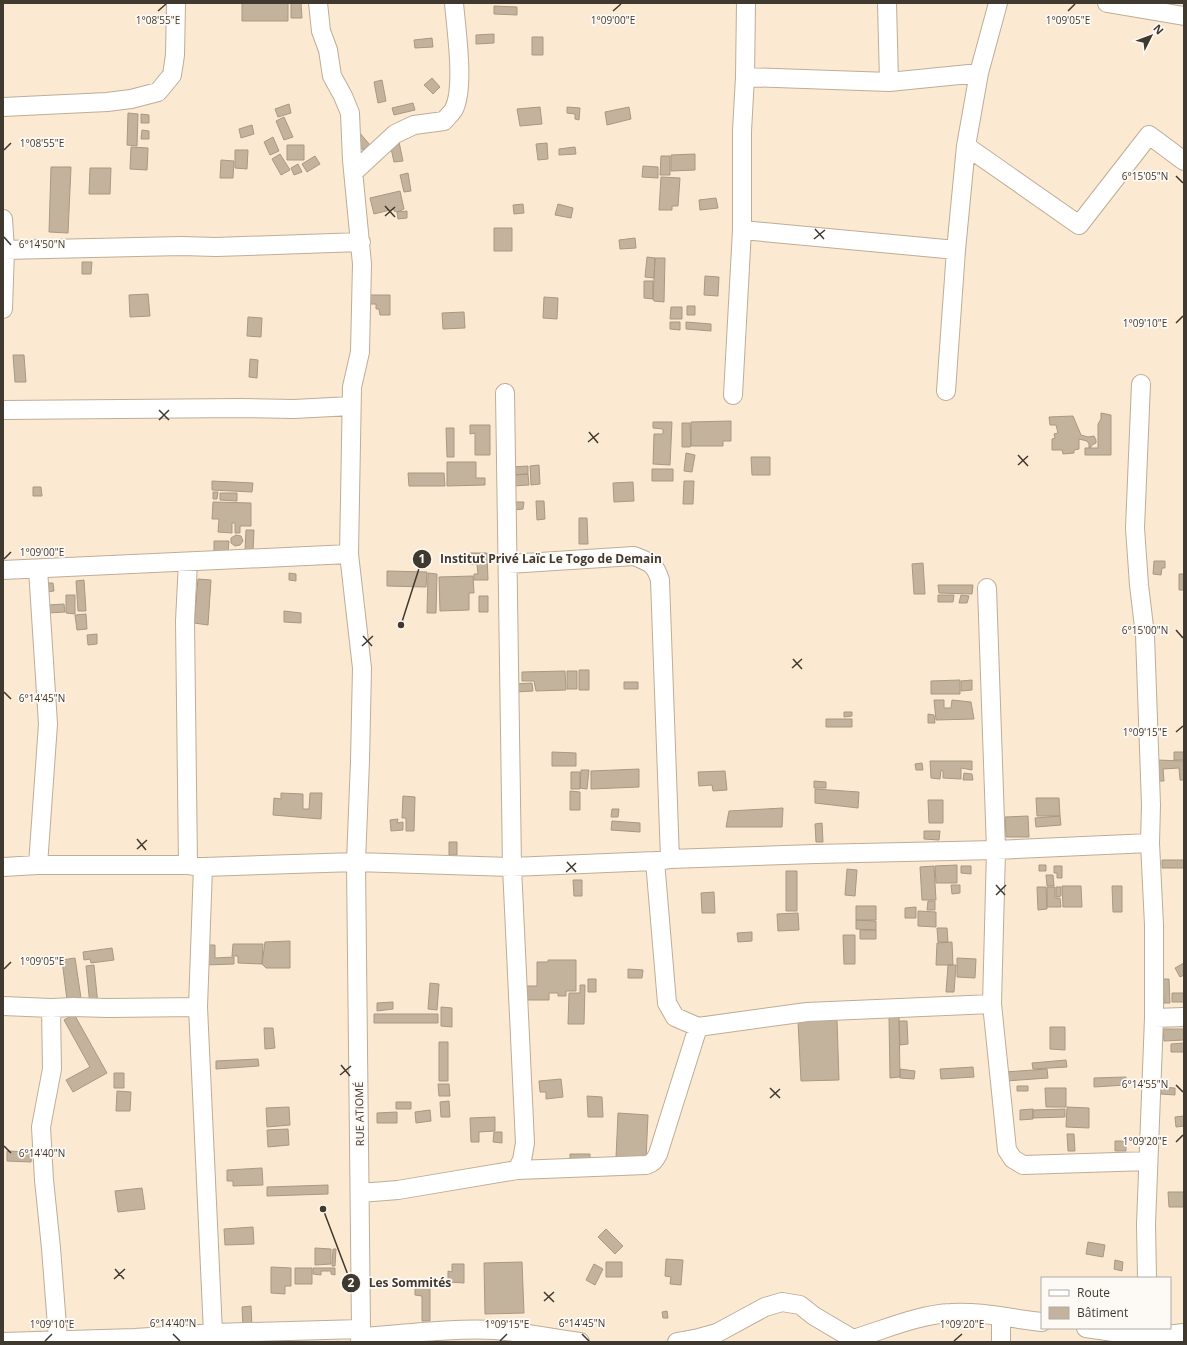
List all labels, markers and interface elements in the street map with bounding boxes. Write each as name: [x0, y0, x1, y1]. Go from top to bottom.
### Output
text: 1°08'55"E: [136, 13, 180, 27]
text: 1°09'00"E: [591, 13, 635, 27]
text: 1°09'05"E: [1046, 13, 1090, 27]
north arrow: [1131, 16, 1171, 56]
text: N: [1150, 21, 1167, 37]
text: 1°08'55"E: [20, 136, 64, 150]
text: 6°15'05"N: [1122, 169, 1168, 183]
text: 6°14'50"N: [19, 237, 65, 251]
text: 1°09'10"E: [1123, 316, 1167, 330]
text: 1°09'00"E: [20, 545, 64, 559]
callout: Institut Privé Laïc Le Togo de Demain: [412, 547, 670, 571]
text: 1: [419, 550, 425, 567]
text: Institut Privé Laïc Le Togo de Demain: [440, 550, 662, 567]
text: 6°15'00"N: [1122, 623, 1168, 637]
text: 6°14'45"N: [19, 691, 65, 705]
text: 1°09'15"E: [1123, 725, 1167, 739]
text: 1°09'05"E: [20, 954, 64, 968]
text: 6°14'55"N: [1122, 1077, 1168, 1091]
street label: RUE ATIOMÉ: [351, 1082, 367, 1146]
text: 1°09'20"E: [1123, 1134, 1167, 1148]
text: 6°14'40"N: [19, 1146, 65, 1160]
callout: Les Sommités: [341, 1271, 459, 1295]
text: 2: [348, 1274, 355, 1291]
text: Les Sommités: [369, 1274, 451, 1291]
legend: [1041, 1277, 1171, 1329]
text: Route: [1077, 1284, 1110, 1301]
text: Bâtiment: [1077, 1304, 1128, 1321]
text: 6°14'40"N: [150, 1316, 196, 1330]
text: 6°14'45"N: [559, 1316, 605, 1330]
text: 1°09'10"E: [30, 1317, 74, 1331]
text: 1°09'15"E: [485, 1317, 529, 1331]
text: 1°09'20"E: [940, 1317, 984, 1331]

